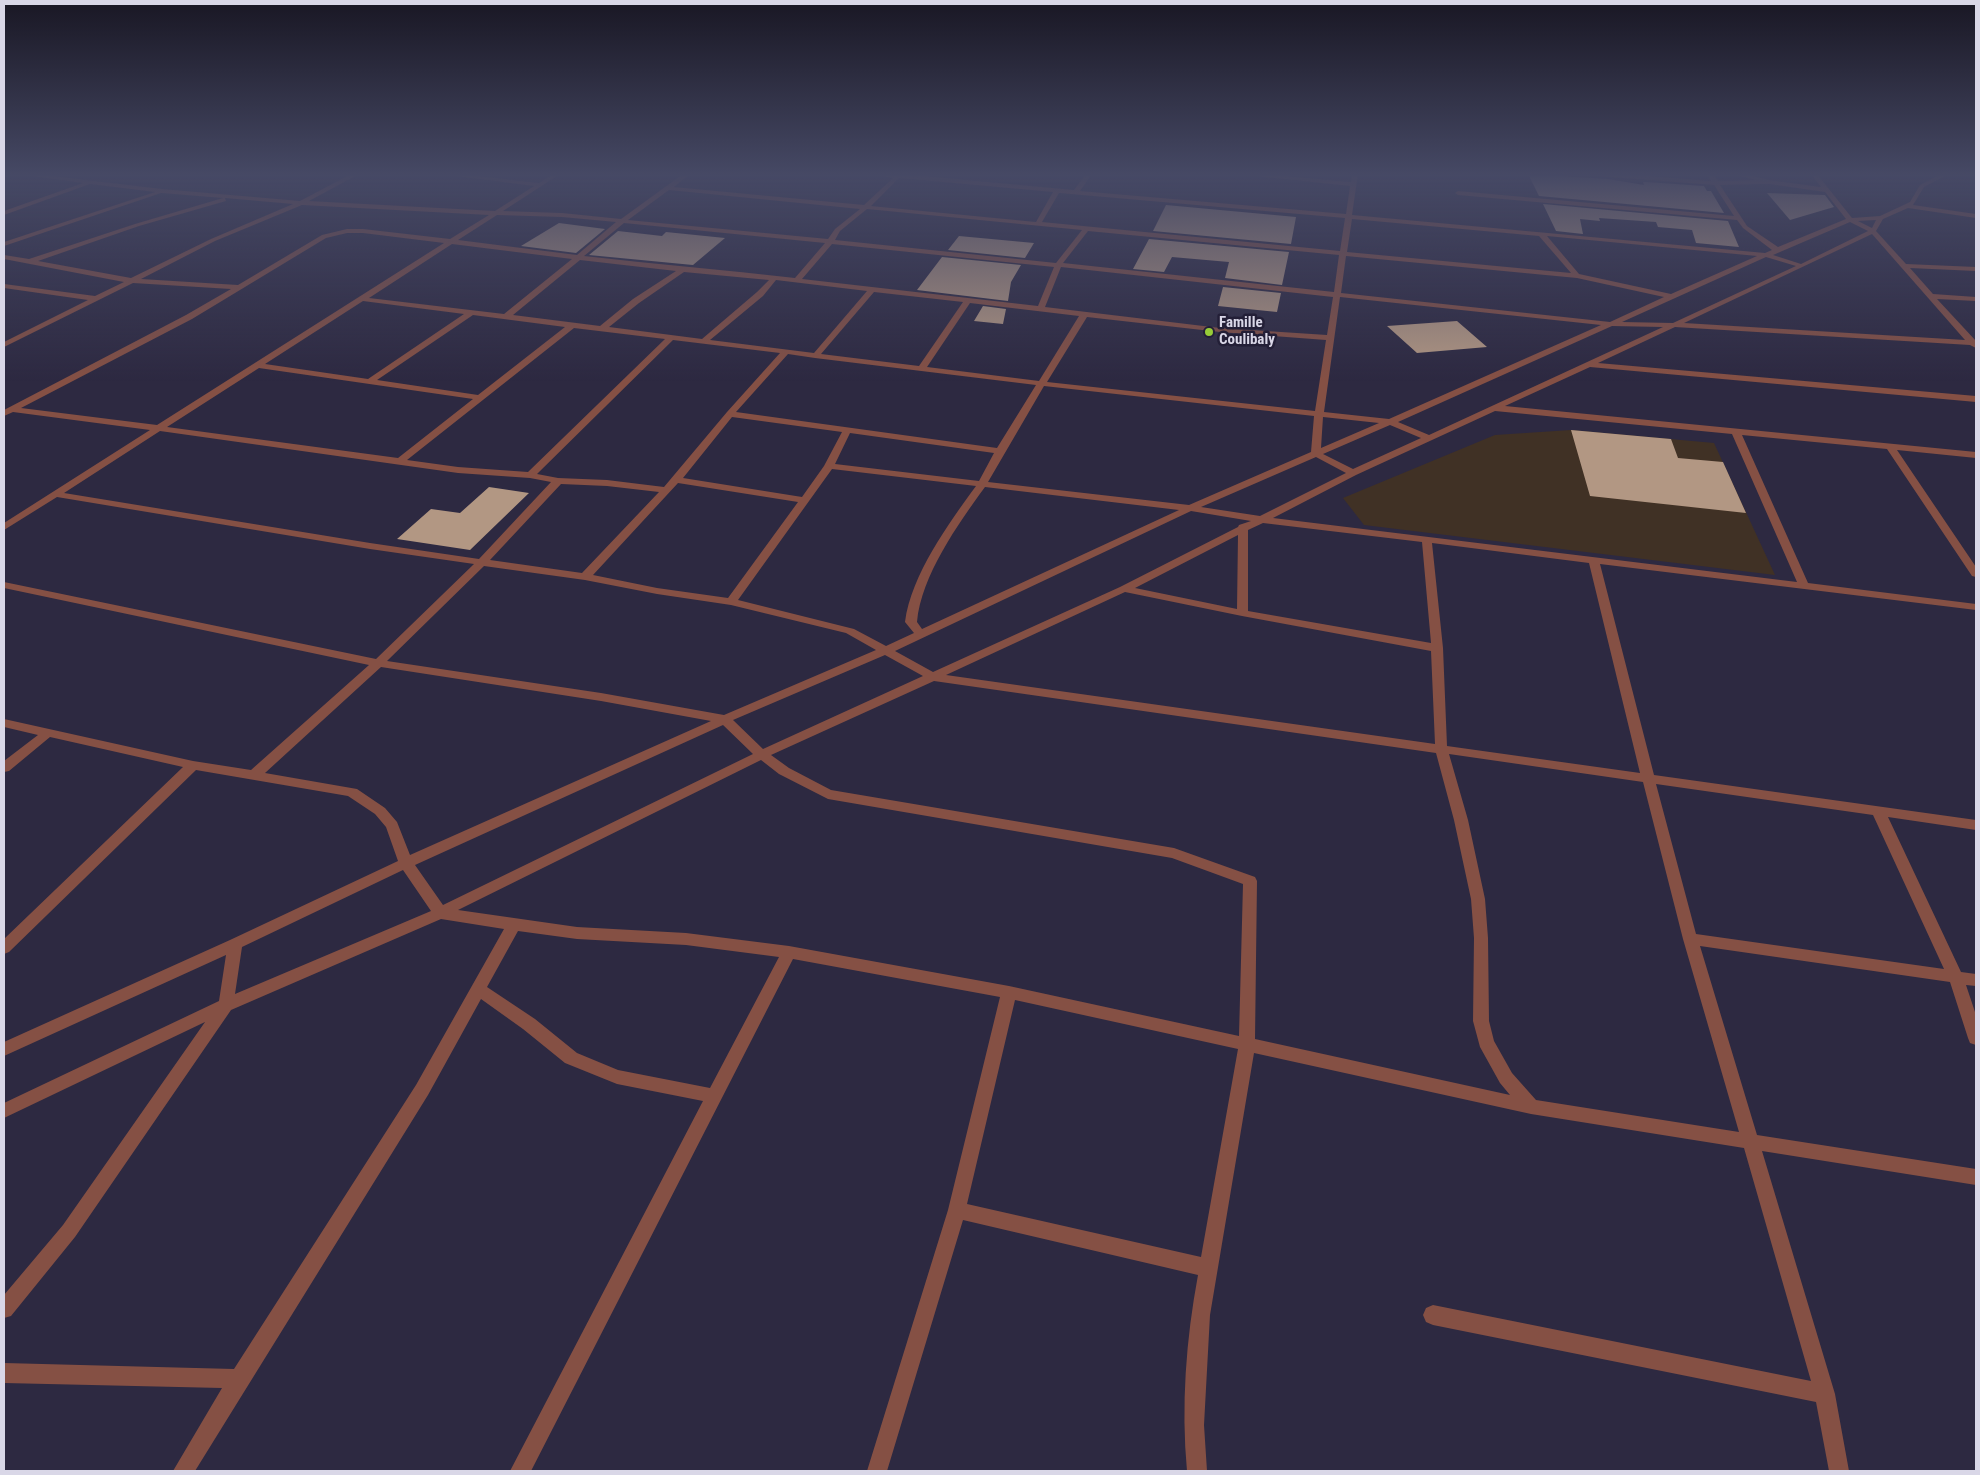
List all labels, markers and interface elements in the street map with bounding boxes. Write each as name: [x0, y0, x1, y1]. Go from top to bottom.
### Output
place label: Famille Coulibaly: [1219, 314, 1275, 349]
marker: Famille Coulibaly: [1203, 326, 1215, 338]

